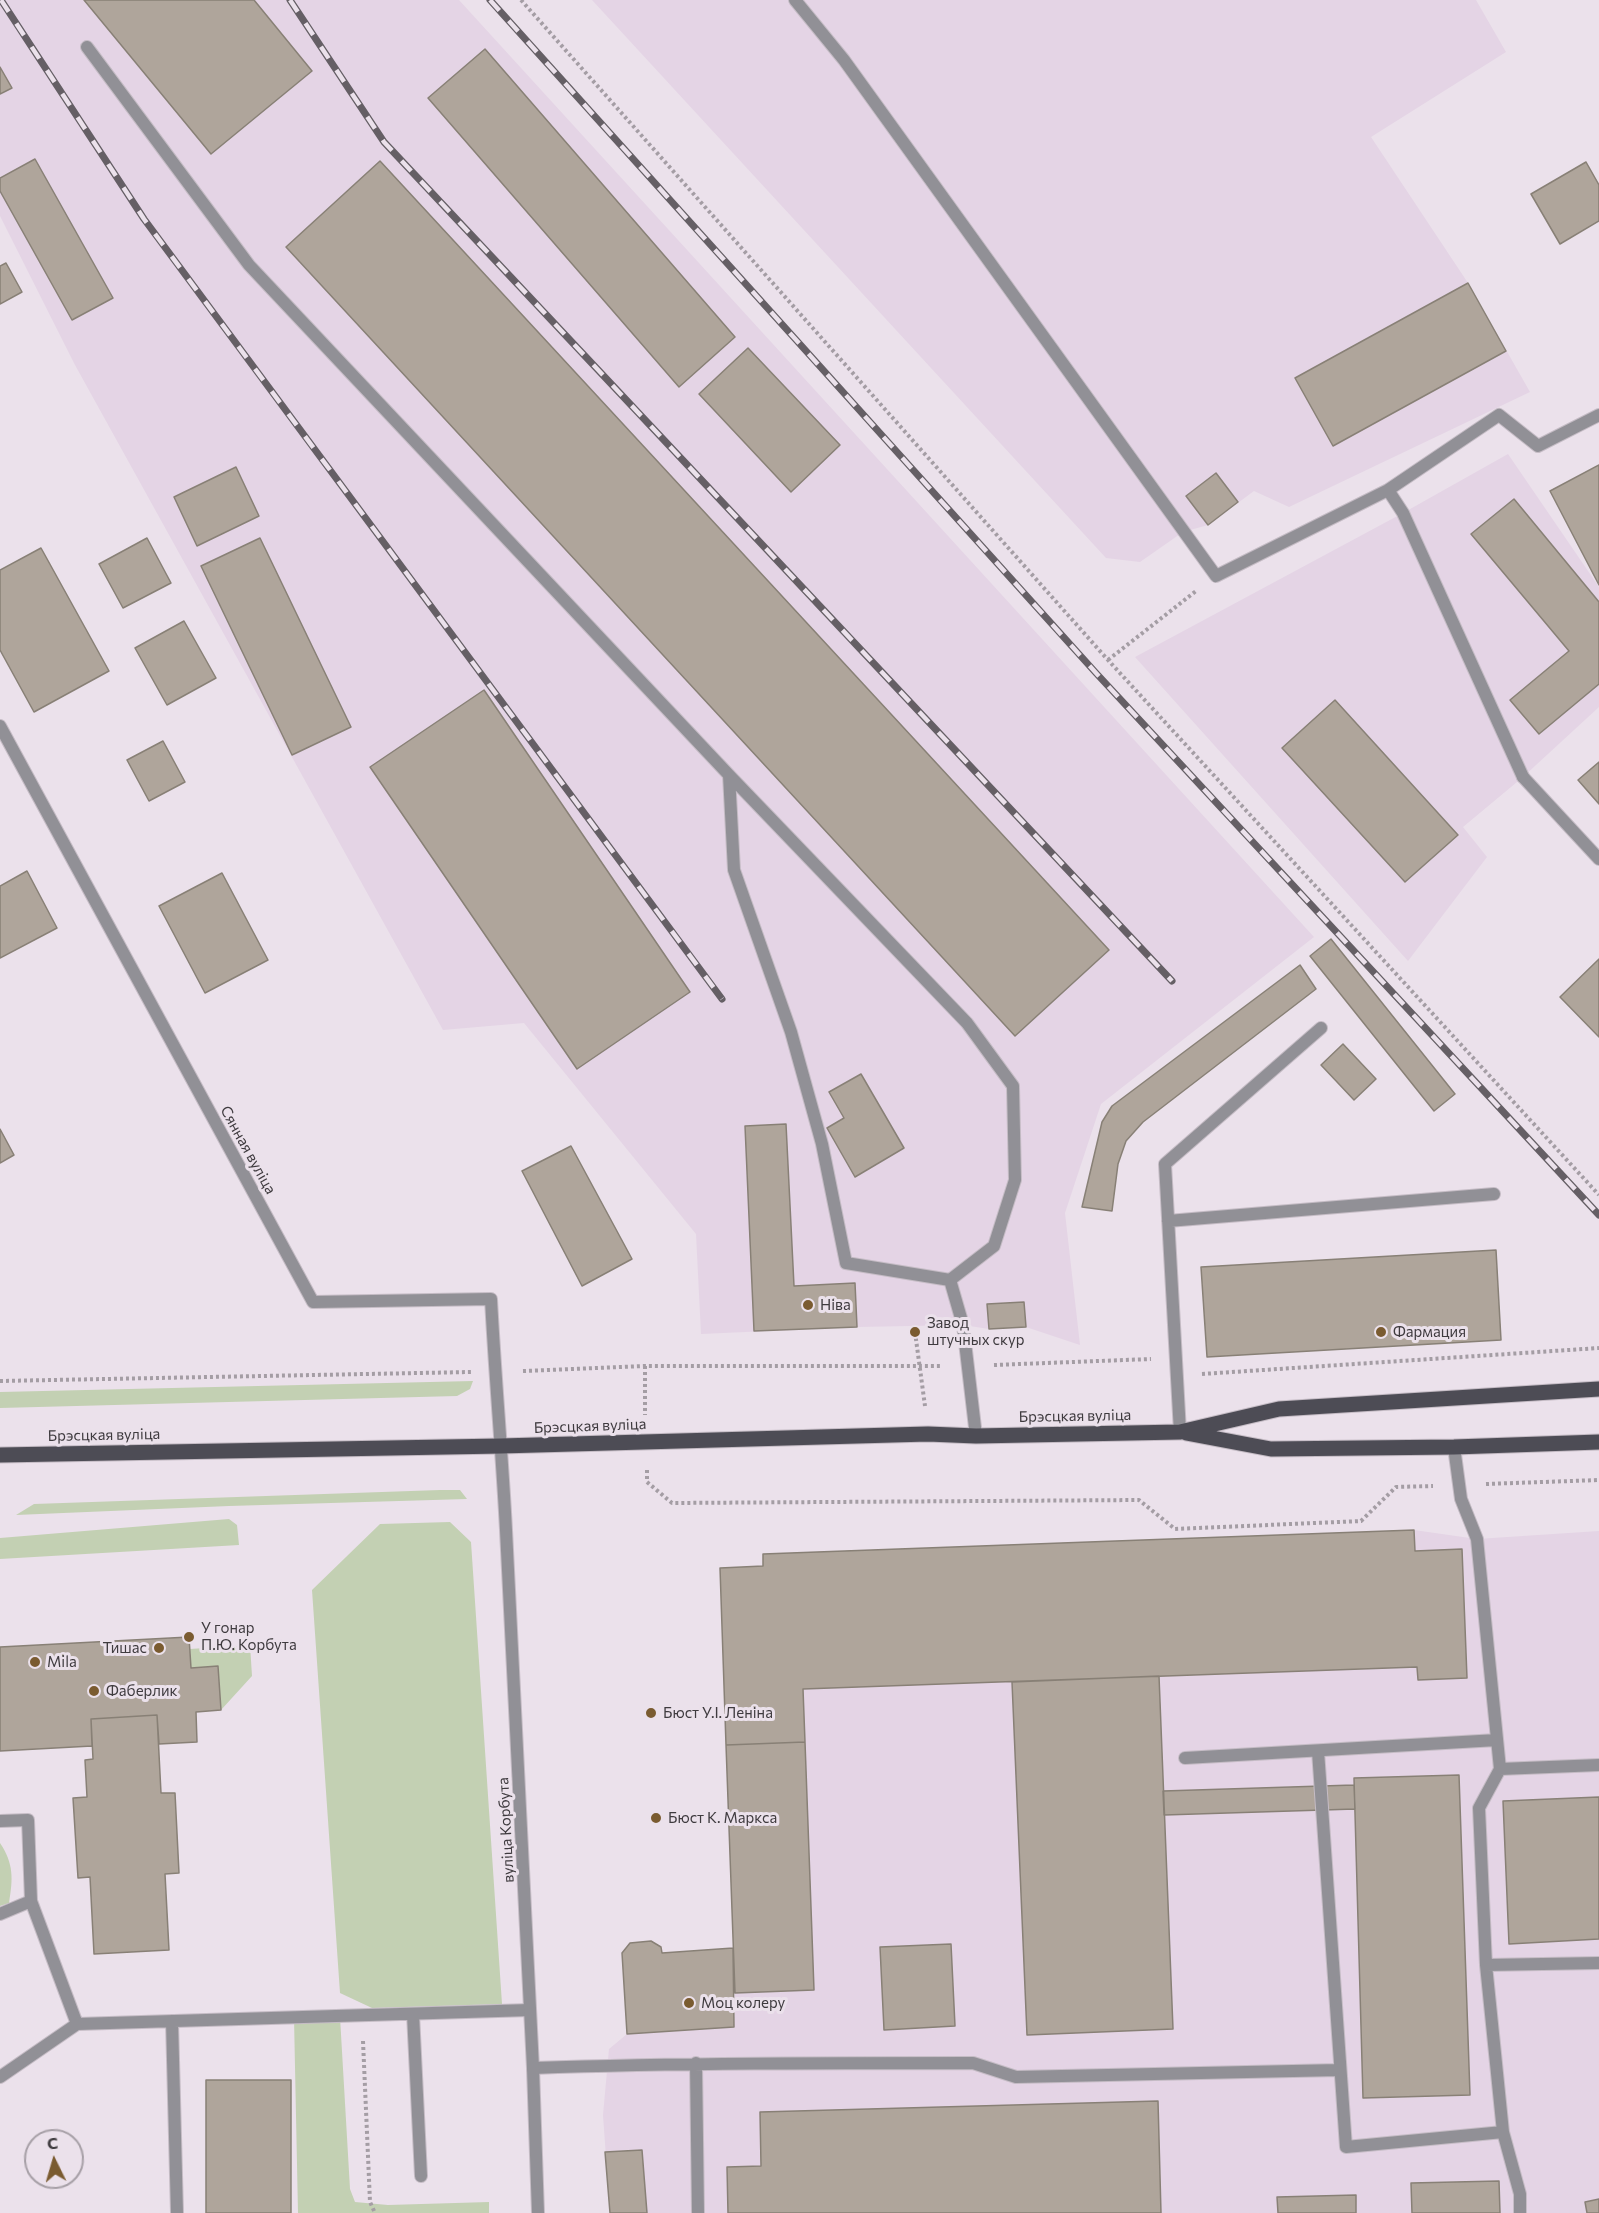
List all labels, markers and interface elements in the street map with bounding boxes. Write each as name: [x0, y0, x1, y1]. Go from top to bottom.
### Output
street label: Сянная вуліца: [216, 1103, 280, 1197]
place label: Ніва: [820, 1296, 851, 1314]
marker: Ніва: [801, 1298, 815, 1312]
place label: Завод штучных скур: [927, 1314, 1024, 1349]
place label: Фармация: [1393, 1323, 1466, 1341]
marker: Завод штучных скур: [908, 1325, 922, 1339]
marker: Фармация: [1374, 1325, 1388, 1339]
street label: Брэсцкая вуліца: [1019, 1406, 1131, 1426]
street label: Брэсцкая вуліца: [533, 1415, 647, 1437]
street label: Брэсцкая вуліца: [48, 1425, 160, 1445]
place label: У гонар П.Ю. Корбута: [201, 1619, 297, 1654]
marker: У гонар П.Ю. Корбута: [182, 1630, 196, 1644]
place label: Тишас: [102, 1639, 147, 1657]
marker: Тишас: [152, 1641, 166, 1655]
place label: Mila: [47, 1653, 77, 1671]
marker: Mila: [28, 1655, 42, 1669]
place label: Фаберлик: [106, 1682, 178, 1700]
marker: Фаберлик: [87, 1684, 101, 1698]
place label: Бюст У.І. Леніна: [663, 1704, 773, 1722]
marker: Бюст У.І. Леніна: [644, 1706, 658, 1720]
street label: вуліца Корбута: [494, 1777, 518, 1883]
place label: Бюст К. Маркса: [668, 1809, 777, 1827]
marker: Бюст К. Маркса: [649, 1811, 663, 1825]
place label: Моц колеру: [701, 1994, 785, 2012]
marker: Моц колеру: [682, 1996, 696, 2010]
north arrow: [24, 2129, 84, 2189]
text: С: [46, 2133, 59, 2153]

